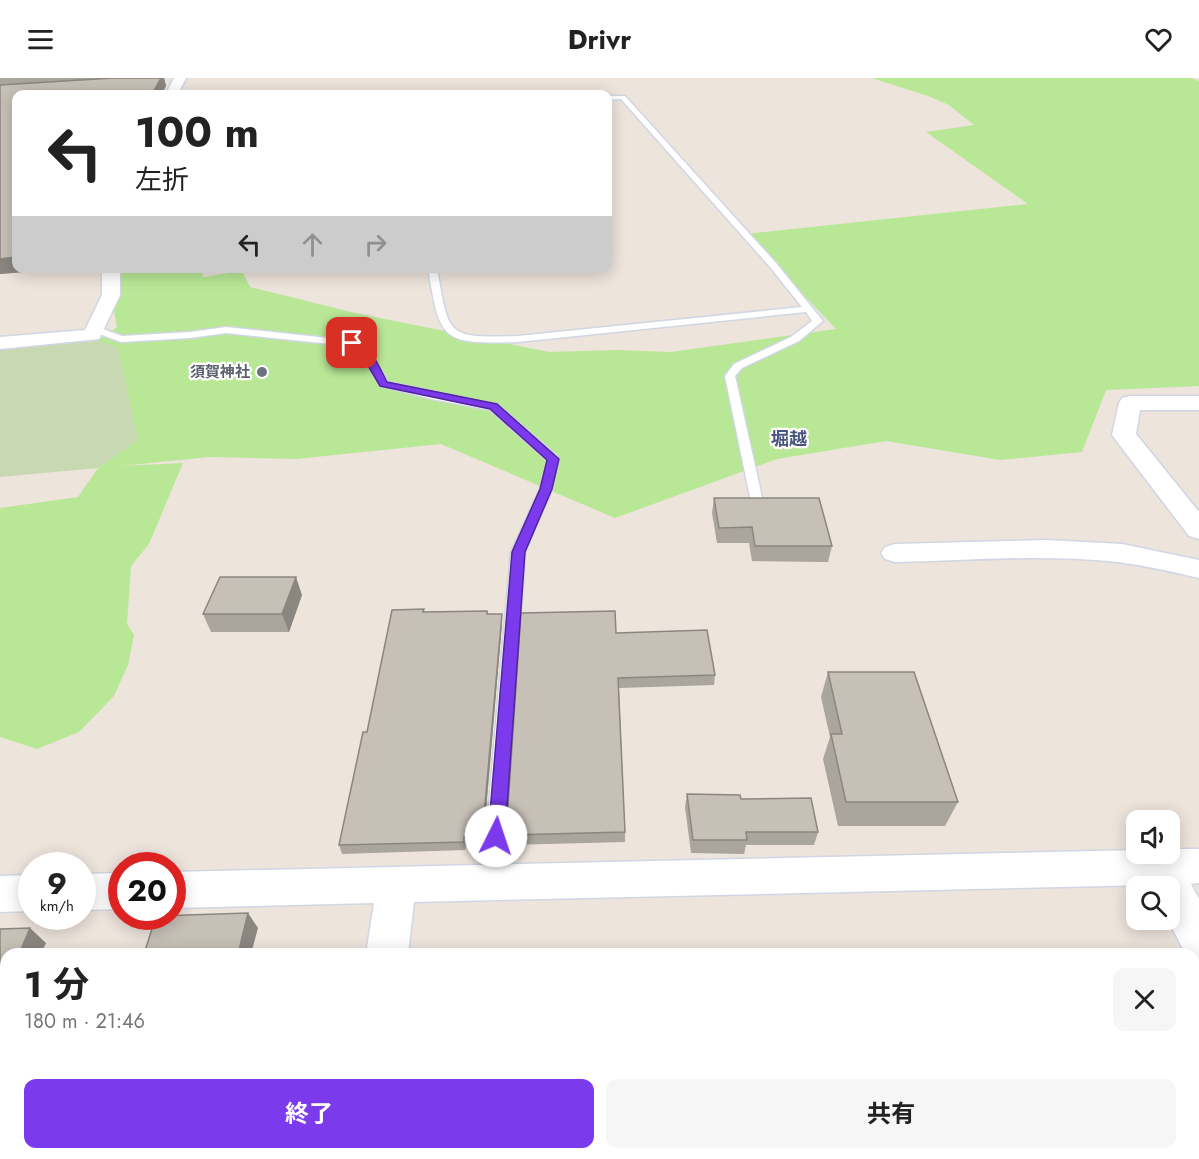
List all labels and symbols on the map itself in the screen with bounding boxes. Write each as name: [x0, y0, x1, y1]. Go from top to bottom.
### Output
pin: [326, 317, 377, 368]
place label: 須賀神社: [190, 361, 250, 383]
marker: 須賀神社: [255, 365, 269, 379]
district label: 堀越: [771, 426, 807, 452]
position arrow: [464, 804, 528, 868]
speed limit sign: 20: [108, 852, 186, 930]

